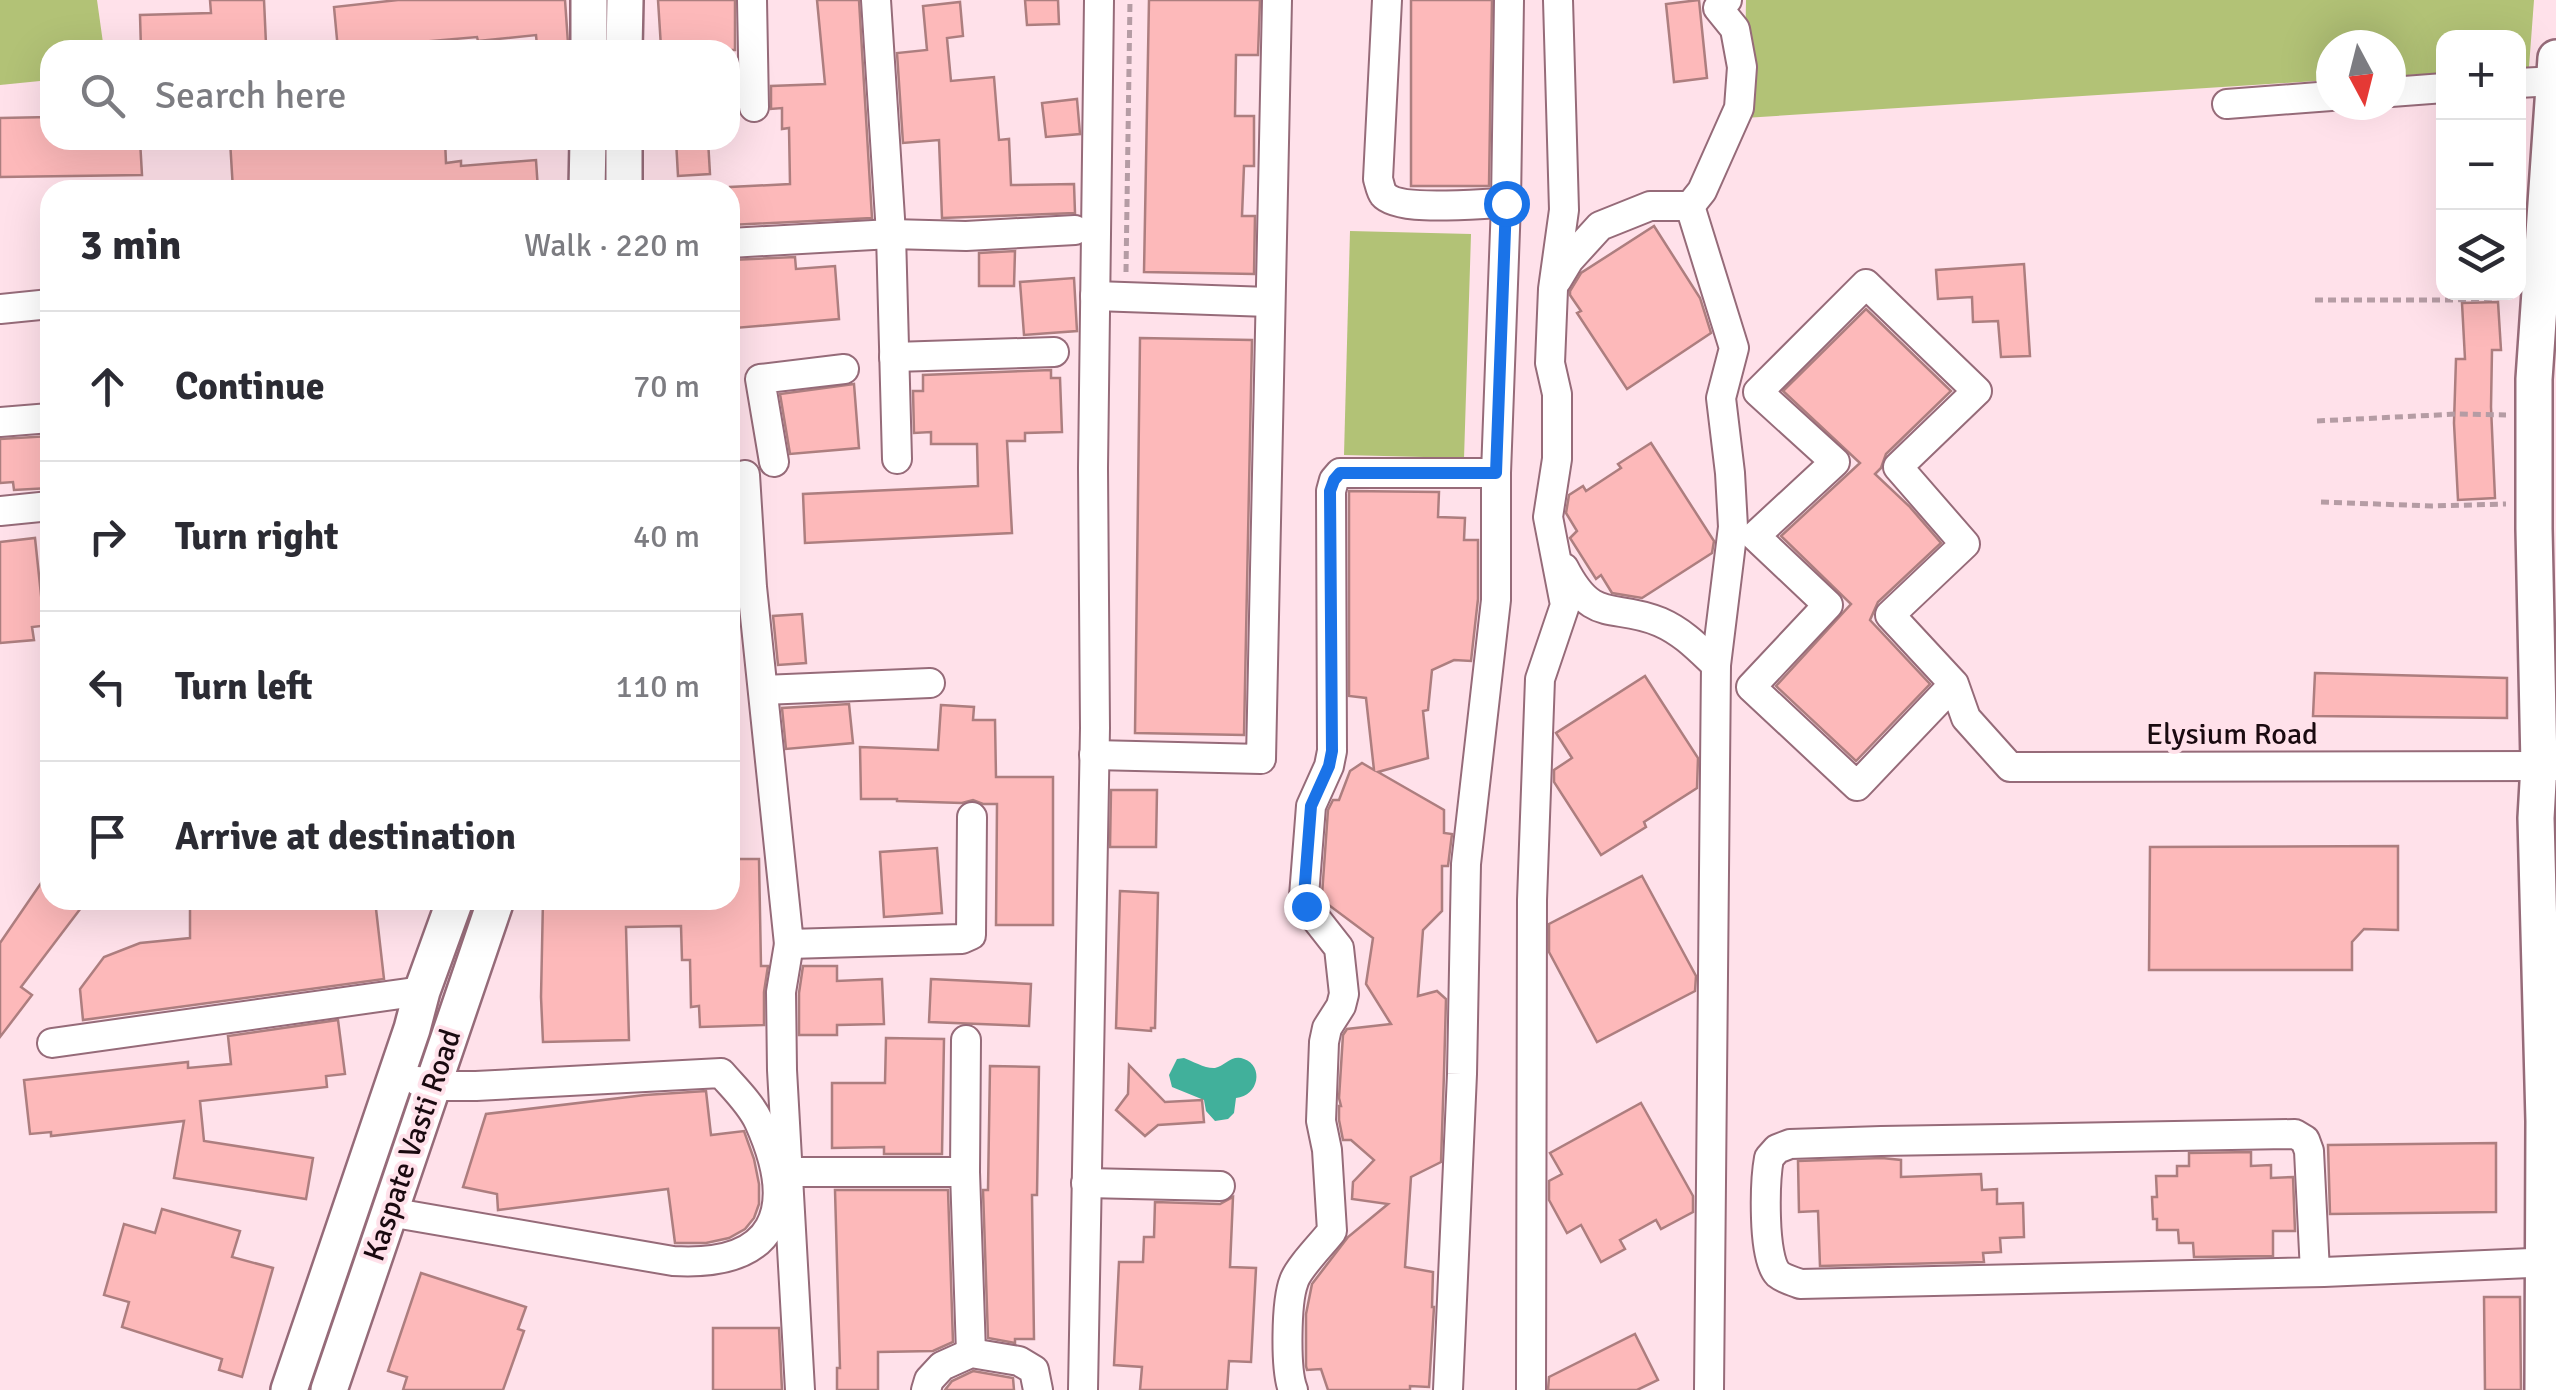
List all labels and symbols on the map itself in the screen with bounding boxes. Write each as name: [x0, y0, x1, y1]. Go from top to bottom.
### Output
north arrow: [2316, 30, 2406, 120]
route start: [1484, 181, 1530, 227]
street label: Elysium Road: [2146, 716, 2318, 753]
route end: [1284, 884, 1330, 930]
street label: Kaspate Vasti Road: [355, 1024, 470, 1266]

